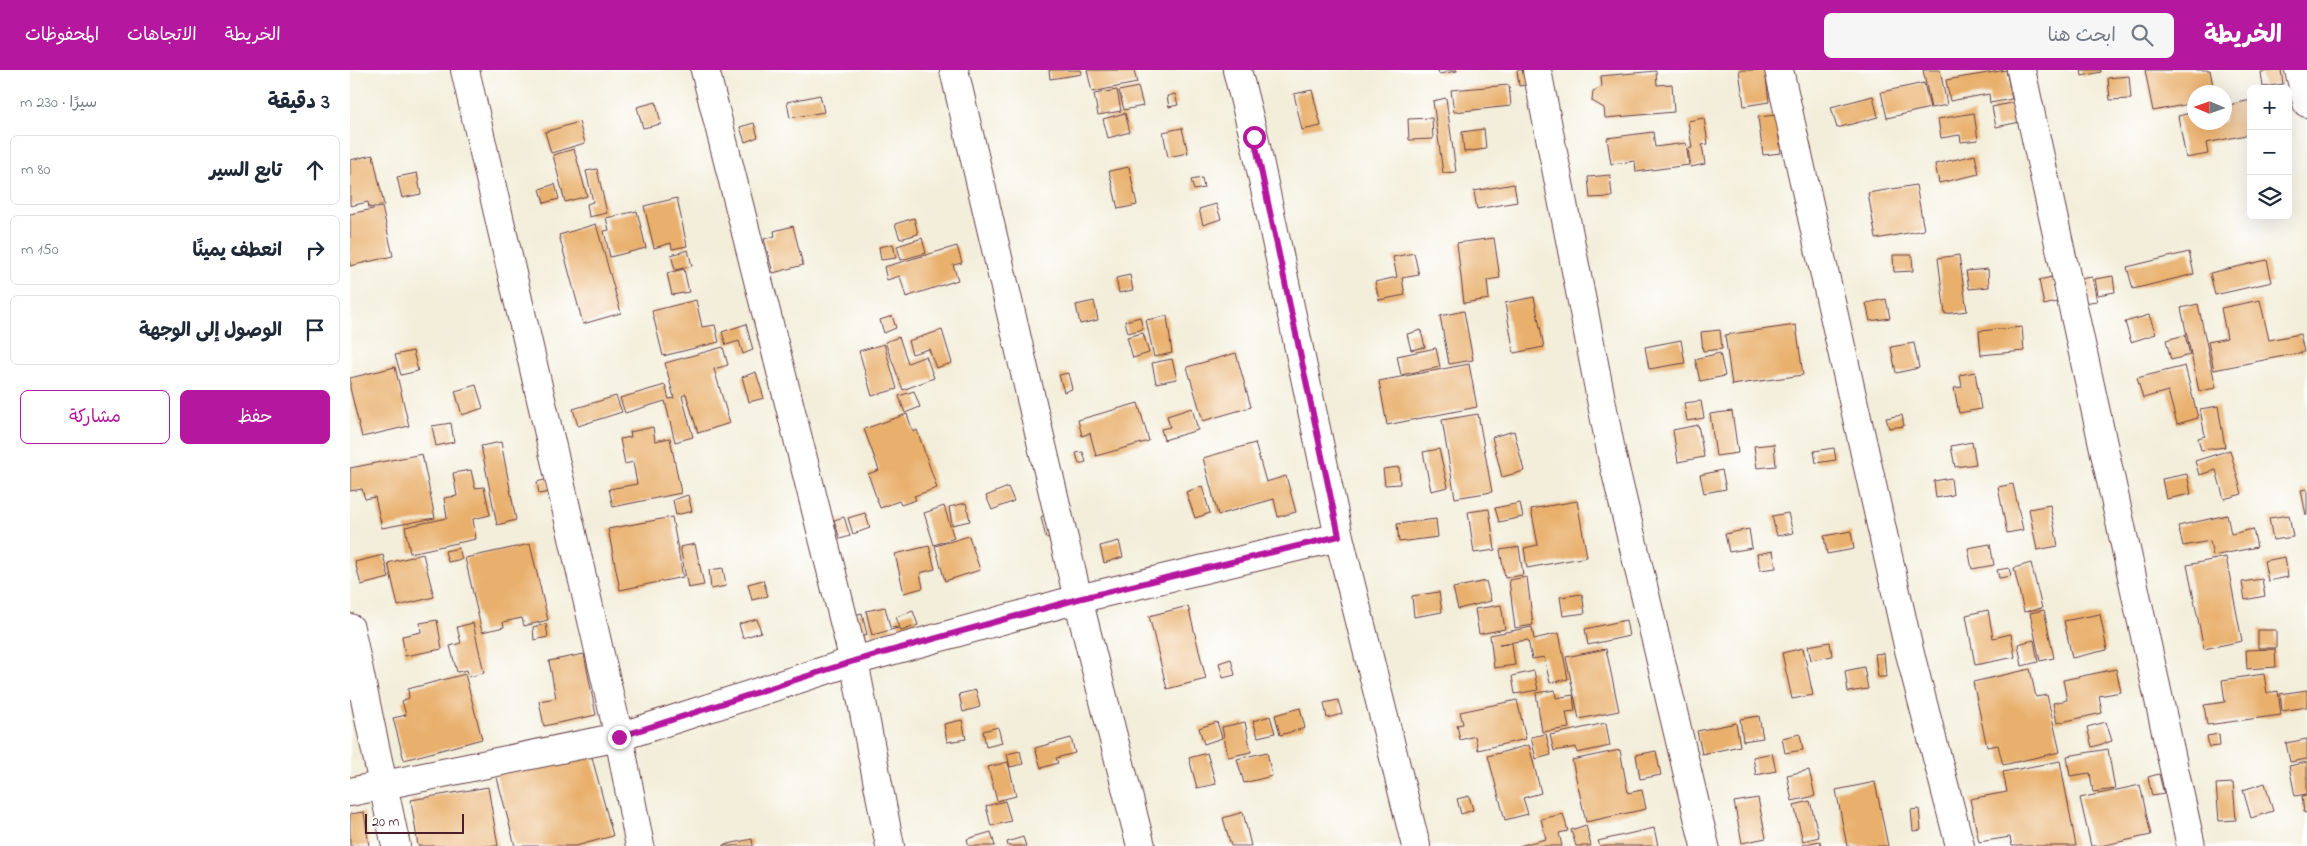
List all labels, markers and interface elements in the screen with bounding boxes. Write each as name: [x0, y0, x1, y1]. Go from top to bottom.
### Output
search box: [1824, 13, 2174, 58]
text: الخريطة: [2204, 19, 2282, 54]
icon: search: [2128, 21, 2156, 49]
text: المحفوظات: [25, 23, 99, 49]
text: الاتجاهات: [127, 23, 197, 49]
text: الخريطة: [225, 23, 281, 49]
text: ابحث هنا: [2048, 23, 2116, 50]
north arrow: [2187, 85, 2232, 130]
map controls: [2247, 85, 2292, 220]
button: +: [2247, 85, 2292, 130]
text: 3 دقيقة: [268, 88, 330, 118]
text: سيرًا · 230 m: [20, 91, 97, 115]
route start: [1243, 126, 1266, 149]
button: −: [2247, 130, 2292, 175]
icon: ahead: [301, 156, 329, 184]
text: 80 m: [21, 158, 50, 182]
text: تابع السير: [210, 158, 282, 185]
button: layers: [2247, 175, 2292, 220]
icon: right: [301, 236, 329, 264]
text: 150 m: [21, 238, 59, 262]
text: انعطف يمينًا: [192, 238, 282, 265]
icon: arrive: [301, 316, 329, 344]
text: الوصول إلى الوجهة: [139, 318, 282, 345]
button: مشاركة: [20, 390, 170, 444]
button: حفظ: [180, 390, 330, 444]
route end: [608, 726, 631, 749]
scale bar: [365, 811, 464, 834]
text: 20 m: [372, 812, 399, 833]

